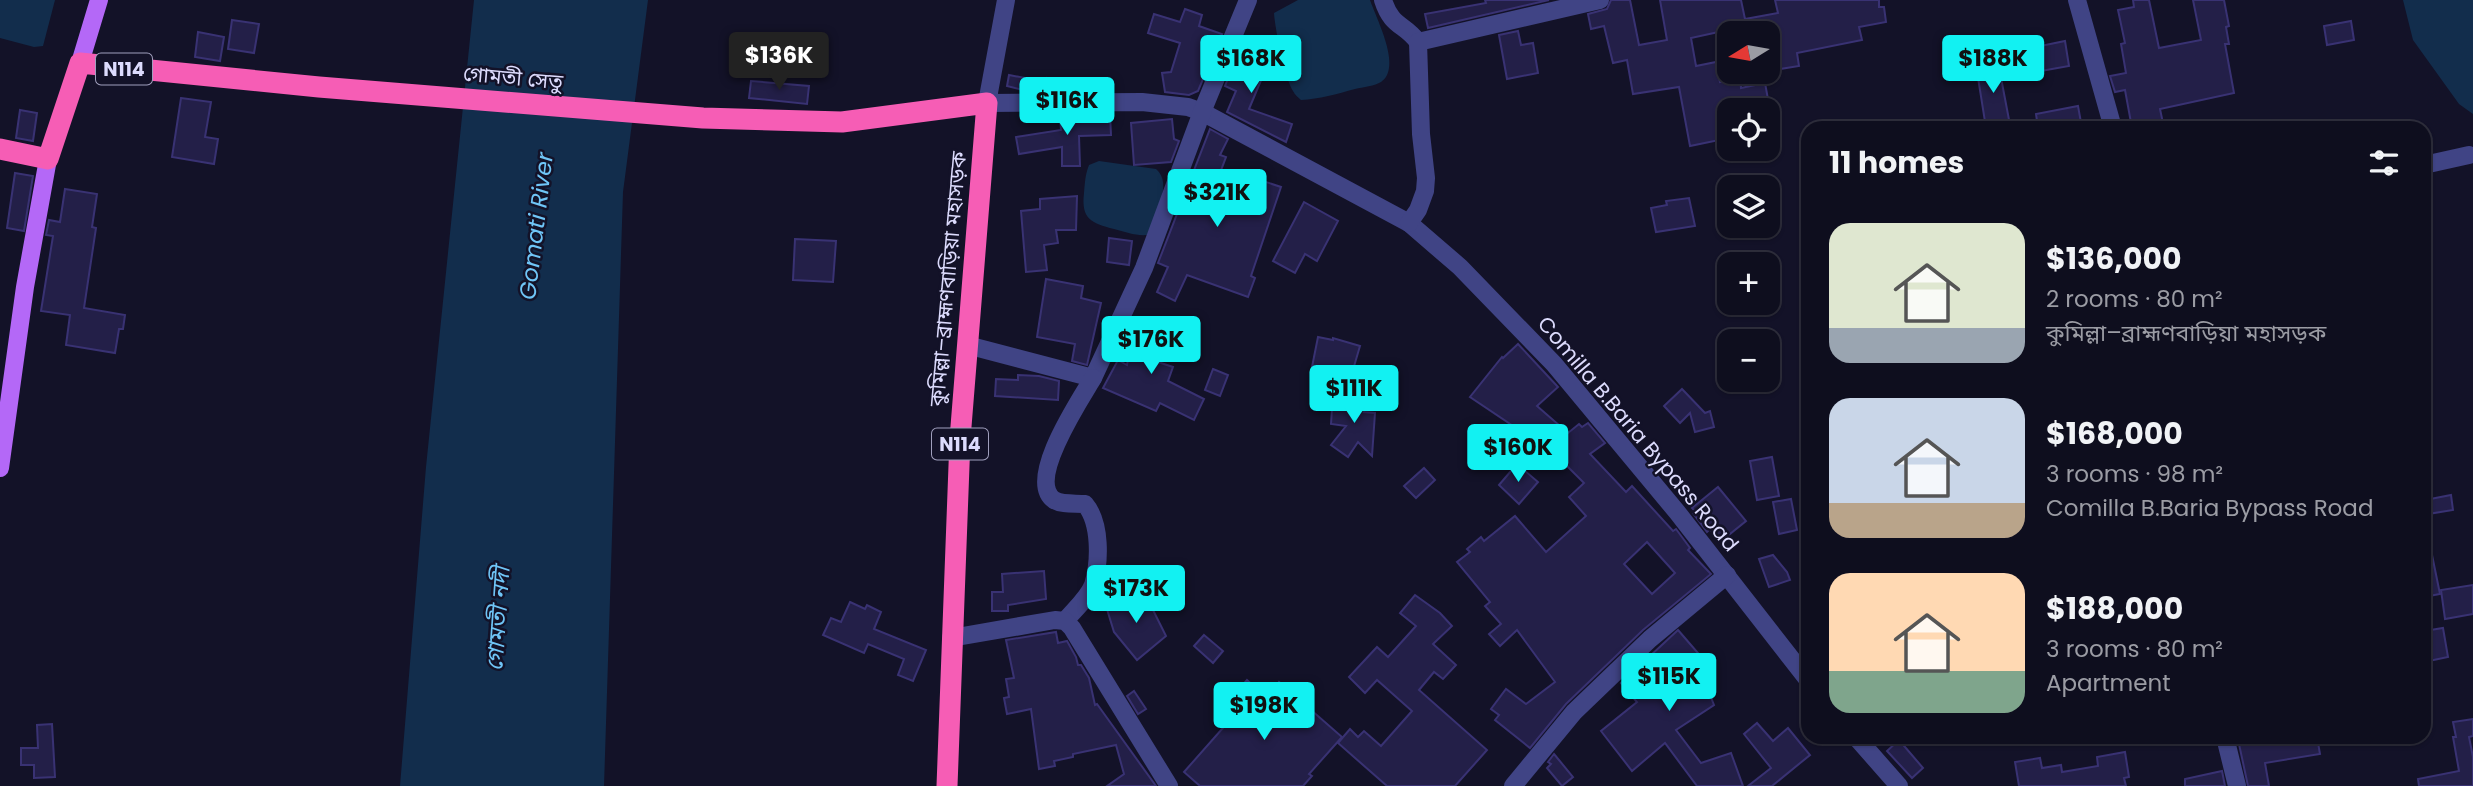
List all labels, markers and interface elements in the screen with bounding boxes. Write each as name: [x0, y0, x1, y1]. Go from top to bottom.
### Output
north arrow: [1717, 21, 1780, 84]
map controls: [1717, 21, 1780, 392]
pin: $136K: [730, 32, 828, 92]
pin: $168K: [1202, 36, 1300, 95]
pin: $188K: [1944, 36, 2042, 95]
text: $136K: [745, 39, 813, 71]
text: $168K: [1216, 42, 1286, 74]
text: $188K: [1958, 42, 2028, 74]
road number: N114: [96, 54, 152, 85]
street label: গোমতী সেতু: [462, 59, 565, 96]
pin: $116K: [1018, 78, 1116, 137]
text: $116K: [1035, 84, 1099, 116]
button: locate: [1717, 98, 1780, 161]
text: 11 homes: [1829, 141, 1964, 184]
icon: filters: [2365, 144, 2403, 182]
water label: Gomati River: [511, 149, 561, 301]
street label: কুমিল্লা–ব্রাহ্মণবাড়িয়া মহাসড়ক: [922, 149, 973, 409]
pin: $321K: [1168, 170, 1266, 229]
button: layers: [1717, 175, 1780, 238]
text: $321K: [1184, 176, 1250, 208]
text: $136,000: [2046, 237, 2182, 280]
icon: home: [1885, 251, 1969, 335]
button: +: [1717, 252, 1780, 315]
text: 2 rooms · 80 m²: [2046, 283, 2223, 315]
street label: Comilla B.Baria Bypass Road: [1531, 310, 1746, 558]
pin: $176K: [1102, 316, 1200, 376]
text: কুমিল্লা–ব্রাহ্মণবাড়িয়া মহাসড়ক: [2046, 317, 2326, 349]
text: $176K: [1118, 323, 1184, 355]
button: −: [1717, 329, 1780, 392]
pin: $111K: [1305, 366, 1403, 425]
text: $111K: [1325, 372, 1383, 404]
text: $168,000: [2046, 412, 2183, 455]
pin: $160K: [1469, 424, 1567, 484]
icon: home: [1885, 426, 1969, 510]
road number: N114: [932, 428, 988, 460]
text: $160K: [1483, 431, 1553, 463]
text: 3 rooms · 98 m²: [2046, 458, 2223, 490]
text: Comilla B.Baria Bypass Road: [2046, 492, 2373, 524]
water label: গোমতী নদী: [478, 562, 518, 672]
pin: $173K: [1087, 566, 1185, 625]
text: $173K: [1103, 572, 1169, 604]
text: $188,000: [2046, 587, 2183, 630]
icon: home: [1885, 601, 1969, 685]
text: 3 rooms · 80 m²: [2046, 633, 2223, 665]
pin: $115K: [1620, 654, 1718, 713]
text: $115K: [1637, 660, 1701, 692]
text: Apartment: [2046, 667, 2171, 699]
pin: $198K: [1215, 682, 1313, 742]
text: $198K: [1230, 689, 1298, 721]

